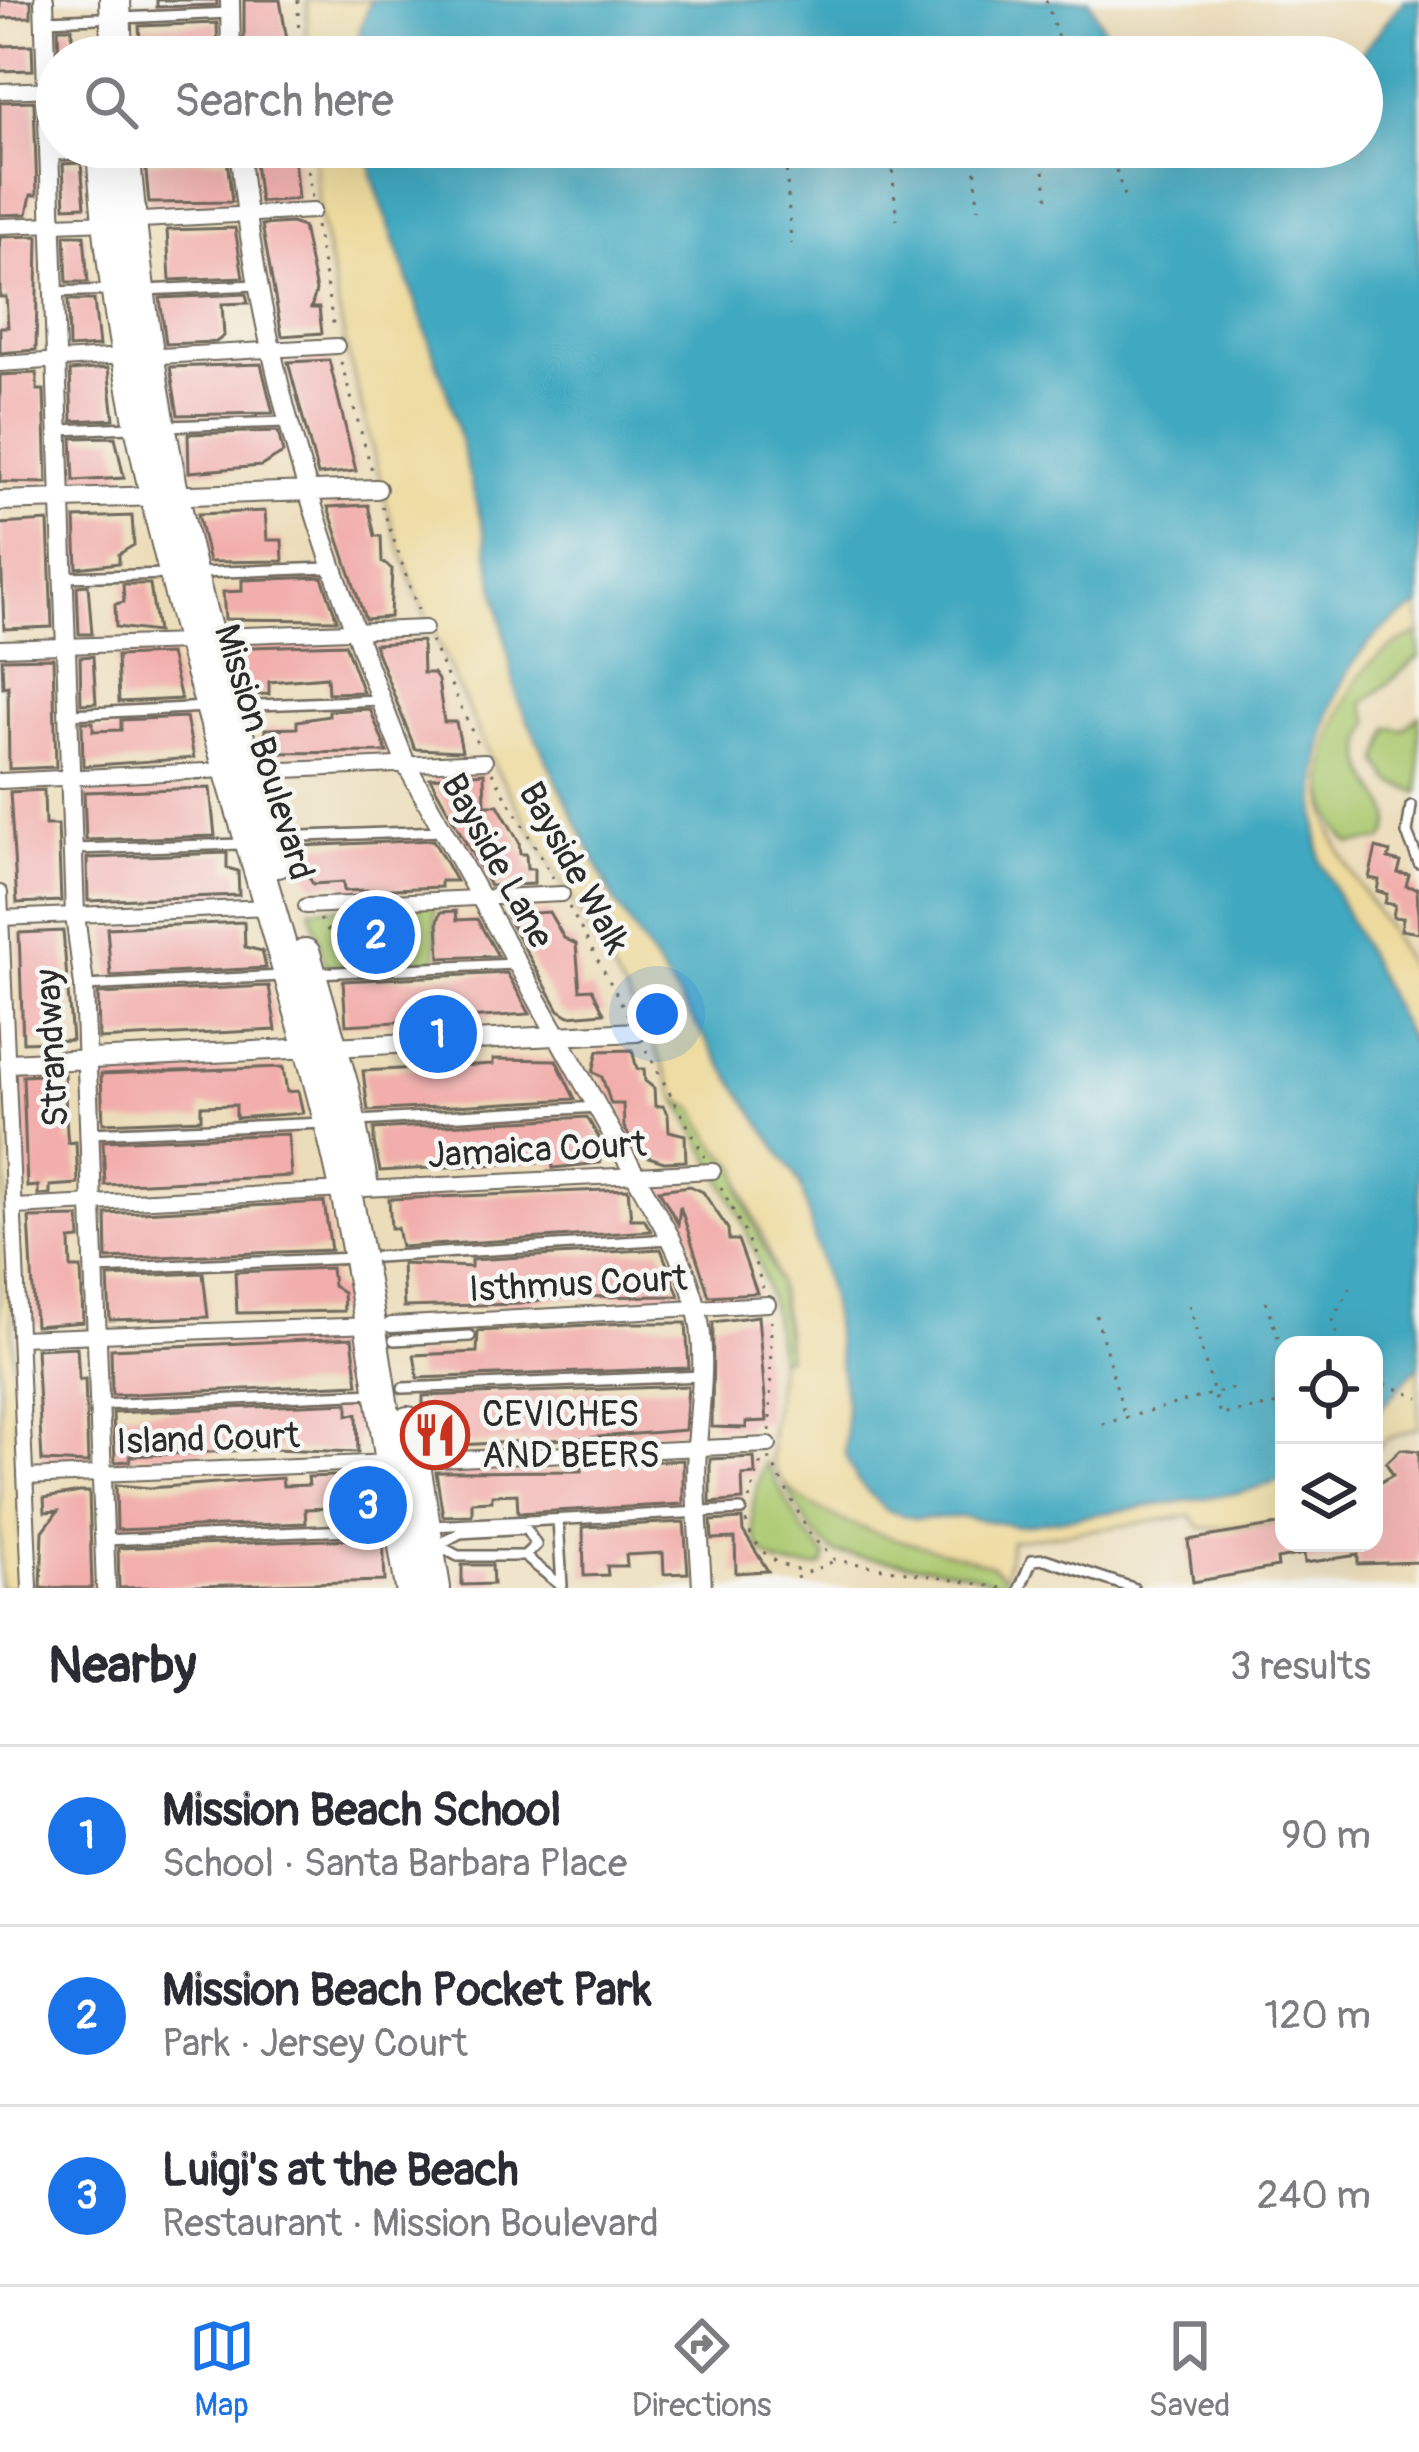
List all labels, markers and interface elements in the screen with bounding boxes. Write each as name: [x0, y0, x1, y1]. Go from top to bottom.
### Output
search box: [36, 36, 1383, 168]
icon: search: [78, 69, 144, 135]
text: Search here: [174, 74, 394, 130]
street label: Mission Boulevard: [204, 619, 324, 885]
street label: Bayside Lane: [431, 766, 563, 956]
street label: Bayside Walk: [508, 774, 640, 962]
pin: 2: [337, 890, 415, 980]
street label: Strandway: [25, 968, 79, 1128]
your location: [627, 984, 687, 1044]
pin: 1: [399, 989, 477, 1079]
street label: Jamaica Court: [426, 1122, 648, 1178]
street label: Isthmus Court: [468, 1256, 689, 1312]
map controls: [1275, 1336, 1383, 1552]
button: locate: [1275, 1336, 1383, 1444]
place label: CEVICHES AND BEERS: [482, 1392, 660, 1478]
restaurant icon: CEVICHES AND BEERS: [400, 1400, 470, 1470]
street label: Island Court: [116, 1413, 301, 1465]
button: layers: [1275, 1444, 1383, 1552]
pin: 3: [329, 1460, 407, 1550]
text: Nearby: [48, 1634, 196, 1698]
text: 3 results: [1230, 1642, 1371, 1691]
text: Mission Beach School: [162, 1783, 561, 1839]
text: 1: [79, 1811, 95, 1860]
text: 90 m: [1281, 1811, 1371, 1860]
text: School · Santa Barbara Place: [162, 1839, 627, 1888]
text: Mission Beach Pocket Park: [162, 1963, 651, 2019]
text: 2: [76, 1991, 98, 2040]
text: 120 m: [1264, 1991, 1371, 2040]
text: Park · Jersey Court: [162, 2019, 468, 2068]
text: Luigi's at the Beach: [162, 2143, 519, 2199]
text: 3: [76, 2171, 98, 2220]
text: 240 m: [1257, 2171, 1371, 2220]
text: Restaurant · Mission Boulevard: [162, 2199, 659, 2248]
tab: Map: [189, 2313, 255, 2426]
tab: Directions: [632, 2313, 772, 2426]
tab: Saved: [1149, 2313, 1230, 2426]

